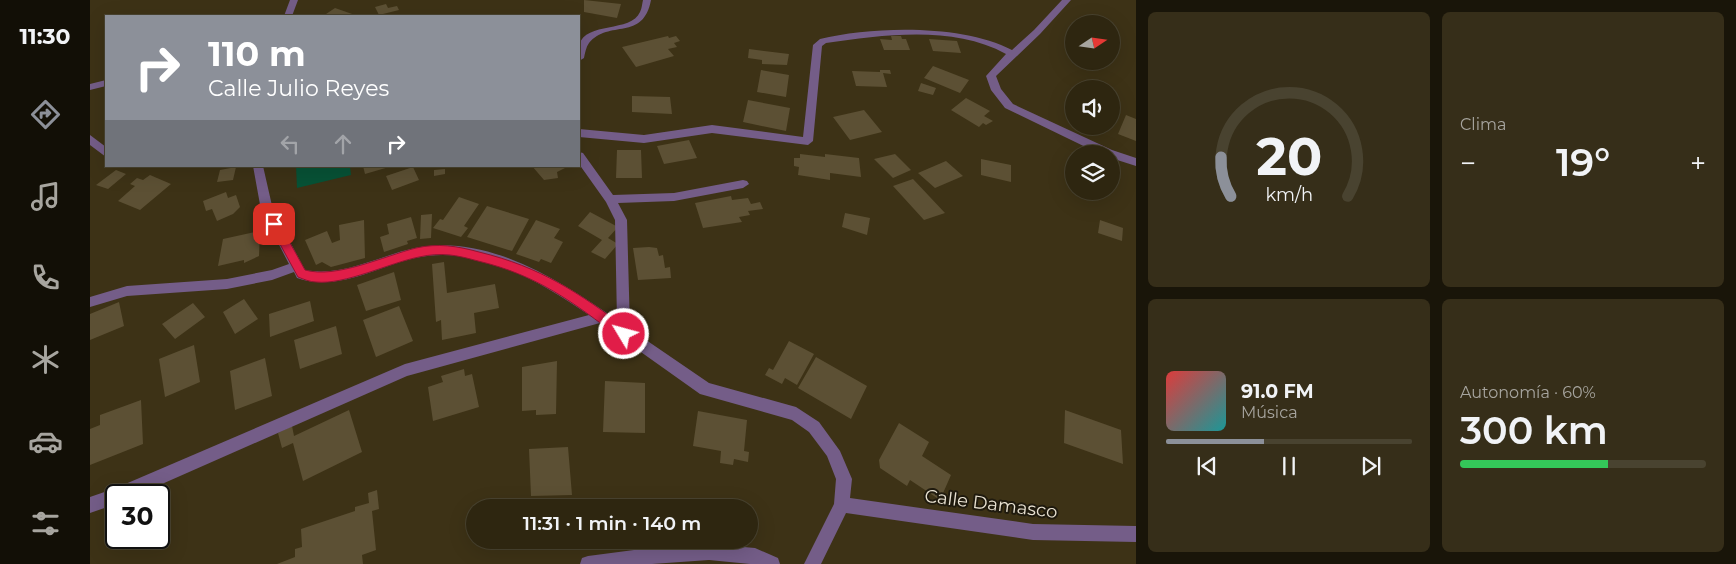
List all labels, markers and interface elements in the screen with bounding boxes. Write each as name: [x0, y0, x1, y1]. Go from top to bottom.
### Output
north arrow: [1065, 15, 1120, 70]
map controls: [1065, 15, 1120, 200]
text: 11:30: [20, 23, 70, 50]
text: 110 m: [208, 32, 306, 75]
icon: right: [125, 35, 190, 100]
text: Calle Julio Reyes: [208, 75, 389, 102]
button: sound: [1065, 80, 1120, 135]
icon: directions: [28, 97, 63, 132]
text: Clima: [1460, 115, 1506, 134]
text: 20: [1256, 125, 1322, 188]
icon: left: [276, 130, 304, 158]
icon: ahead: [329, 130, 357, 158]
icon: right: [382, 130, 410, 158]
text: 19°: [1556, 139, 1610, 186]
button: layers: [1065, 145, 1120, 200]
text: −: [1460, 146, 1476, 180]
text: +: [1690, 146, 1706, 180]
icon: music: [28, 179, 63, 214]
text: km/h: [1265, 184, 1313, 205]
pin: [253, 203, 295, 245]
icon: arrive: [260, 210, 288, 238]
icon: phone: [28, 260, 63, 295]
position arrow: [597, 307, 649, 359]
icon: climate: [28, 342, 63, 377]
text: 91.0 FM: [1241, 380, 1314, 403]
text: Autonomía · 60%: [1460, 383, 1596, 402]
text: Música: [1241, 403, 1298, 422]
text: 300 km: [1460, 407, 1608, 454]
icon: car: [28, 424, 63, 459]
icon: previous: [1193, 452, 1221, 480]
icon: pause: [1275, 452, 1303, 480]
icon: next: [1357, 452, 1385, 480]
speed limit sign: 30: [105, 484, 170, 549]
street label: Calle Damasco: [923, 485, 1059, 523]
icon: filters: [28, 506, 63, 541]
text: 11:31 · 1 min · 140 m: [523, 512, 701, 535]

